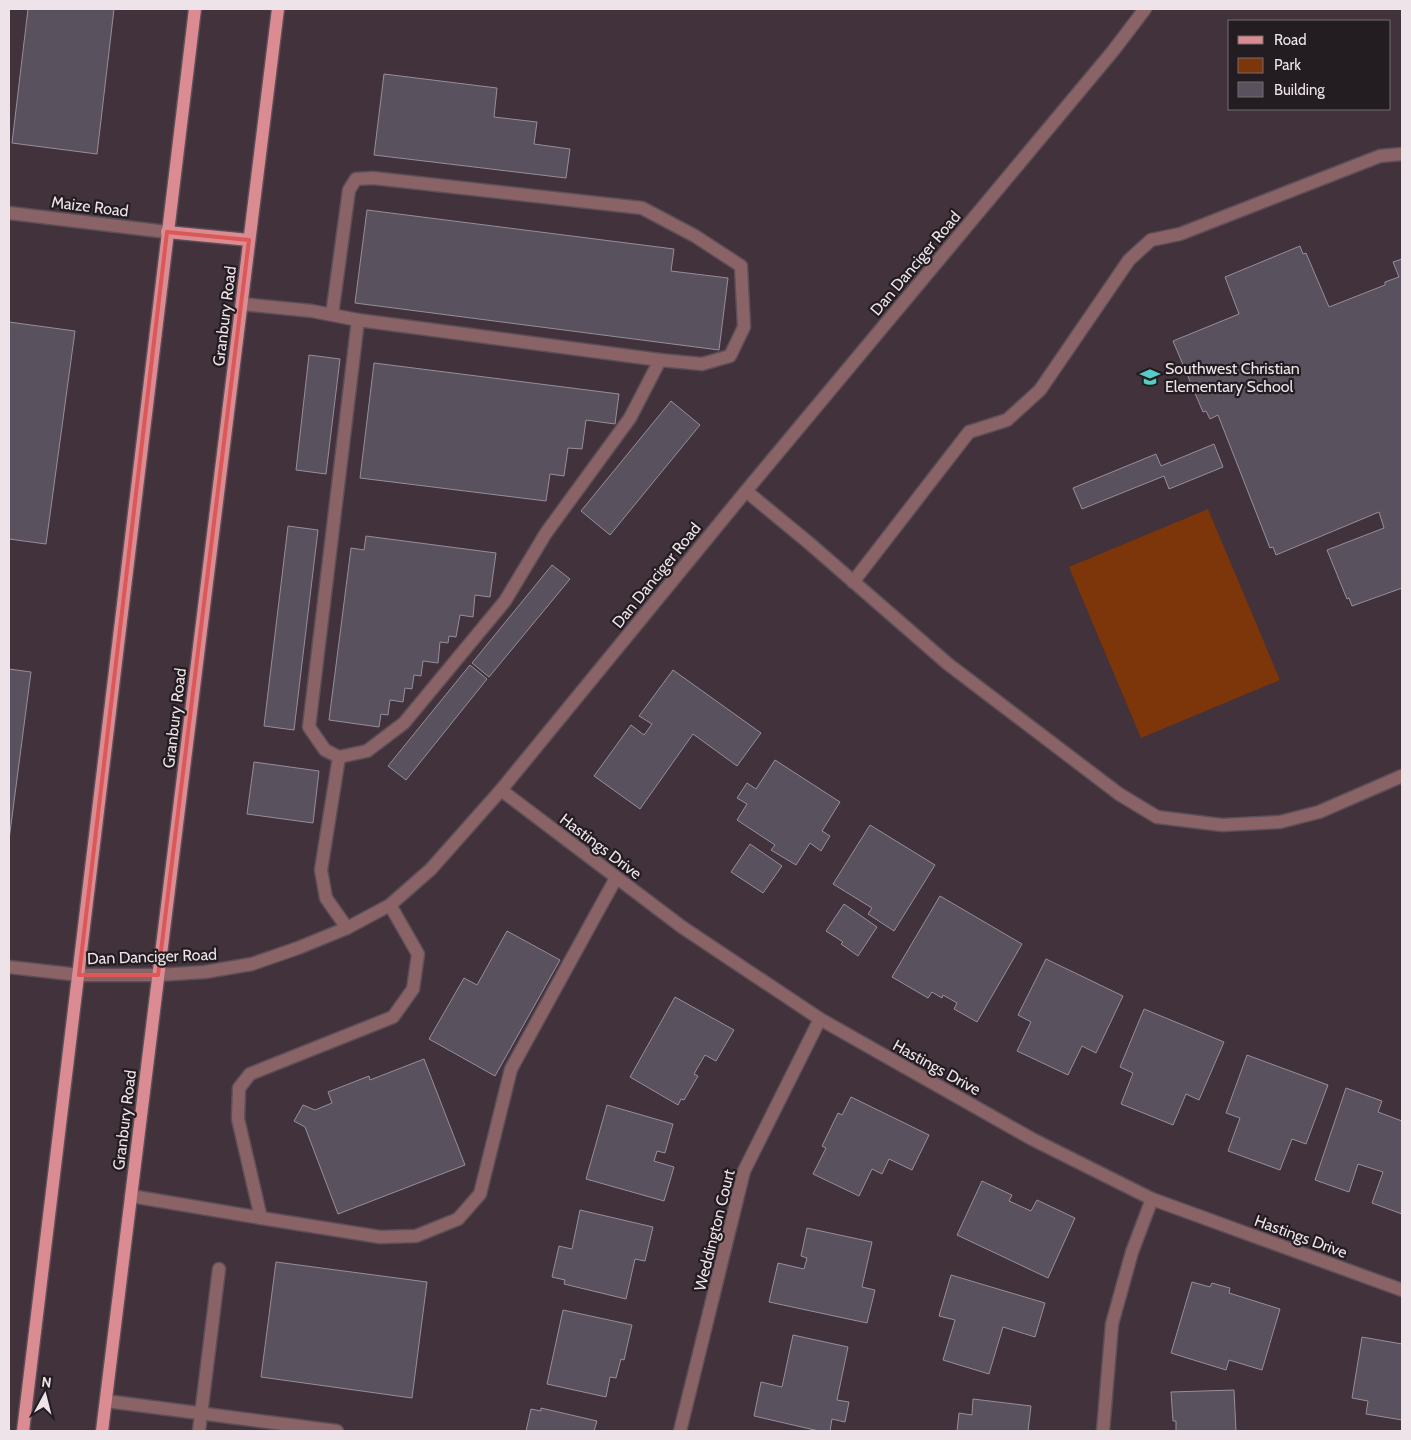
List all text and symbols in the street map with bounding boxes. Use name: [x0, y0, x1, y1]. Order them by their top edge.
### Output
legend: [1228, 20, 1391, 110]
text: Road: [1274, 31, 1307, 49]
text: Park: [1274, 56, 1301, 74]
text: Building: [1274, 81, 1325, 99]
street label: Maize Road: [50, 192, 130, 221]
street label: Dan Danciger Road: [866, 207, 964, 319]
street label: Granbury Road: [209, 265, 240, 367]
place label: Southwest Christian Elementary School: [1165, 359, 1300, 396]
school or university icon: Southwest Christian Elementary School: [1139, 366, 1161, 388]
street label: Dan Danciger Road: [608, 519, 705, 632]
street label: Granbury Road: [159, 667, 190, 769]
street label: Hastings Drive: [556, 810, 645, 883]
street label: Dan Danciger Road: [87, 945, 217, 968]
street label: Hastings Drive: [890, 1036, 984, 1099]
street label: Granbury Road: [109, 1069, 140, 1171]
street label: Weddington Court: [690, 1167, 739, 1293]
street label: Hastings Drive: [1252, 1211, 1350, 1262]
north arrow: [20, 1370, 70, 1420]
text: N: [41, 1373, 53, 1392]

